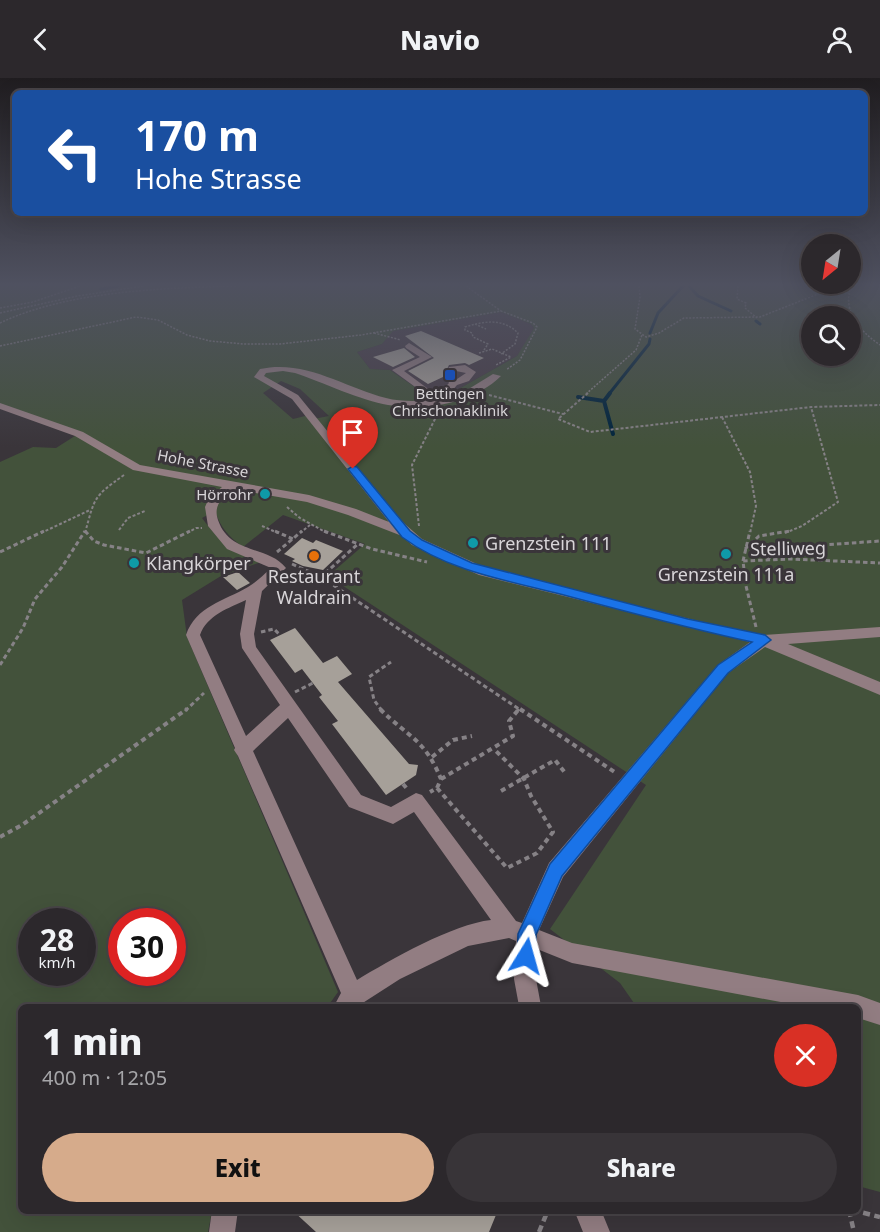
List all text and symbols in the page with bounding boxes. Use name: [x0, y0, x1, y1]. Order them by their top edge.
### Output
text: Navio: [400, 21, 480, 58]
icon: back: [24, 23, 57, 56]
icon: person: [823, 23, 856, 56]
text: 170 m: [135, 106, 259, 163]
icon: left: [36, 114, 114, 192]
text: Hohe Strasse: [135, 160, 302, 197]
north arrow: [801, 234, 861, 294]
map controls: [801, 234, 861, 366]
button: search: [801, 306, 861, 366]
marker: Bettingen Chrischonaklinik: [443, 368, 457, 382]
place label: Bettingen Chrischonaklinik: [392, 383, 508, 420]
pin: [327, 407, 378, 469]
icon: arrive: [336, 416, 369, 449]
street label: Hohe Strasse: [156, 444, 250, 482]
place label: Hörrohr: [196, 484, 253, 504]
marker: Hörrohr: [258, 487, 272, 501]
place label: Grenzstein 111: [485, 531, 612, 555]
street label: Stelliweg: [750, 535, 826, 561]
marker: Grenzstein 111: [466, 536, 480, 550]
marker: Grenzstein 111a: [719, 547, 733, 561]
marker: Restaurant Waldrain: [307, 549, 321, 563]
place label: Klangkörper: [146, 551, 251, 575]
marker: Klangkörper: [127, 556, 141, 570]
place label: Grenzstein 111a: [658, 562, 794, 586]
place label: Restaurant Waldrain: [268, 564, 361, 609]
speed limit sign: 30: [108, 908, 186, 986]
text: 28: [40, 919, 74, 960]
position arrow: [494, 924, 558, 988]
text: km/h: [39, 952, 75, 972]
text: 1 min: [42, 1017, 143, 1066]
button: close: [774, 1024, 837, 1087]
text: 400 m · 12:05: [42, 1064, 167, 1091]
button: Exit: [42, 1133, 434, 1202]
button: Share: [446, 1133, 837, 1202]

